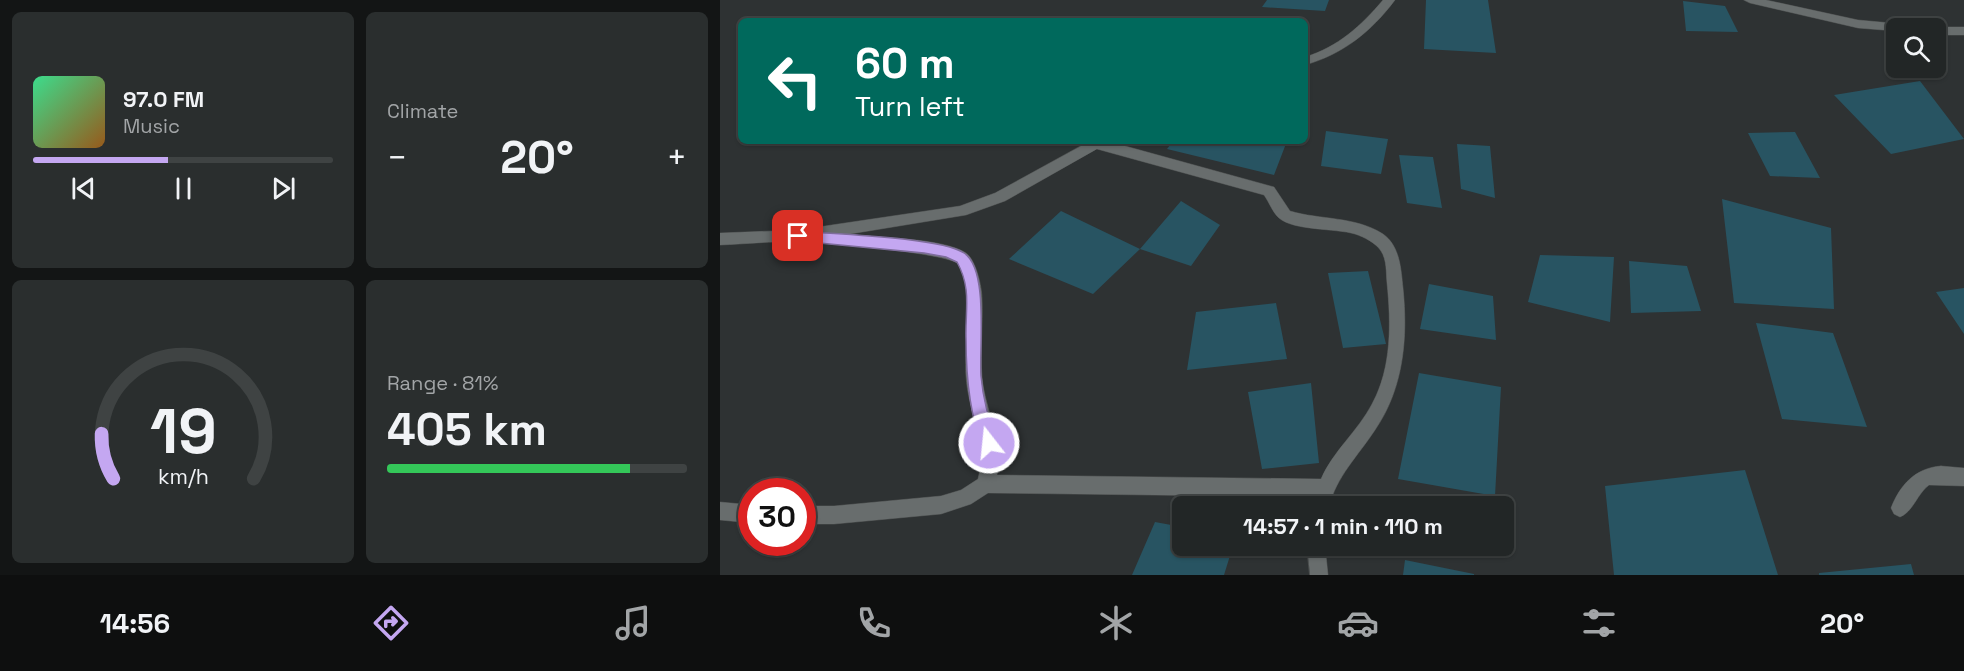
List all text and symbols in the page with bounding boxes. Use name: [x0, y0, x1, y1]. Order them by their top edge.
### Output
map controls: [1886, 18, 1946, 78]
button: search: [1886, 18, 1946, 78]
text: 60 m: [855, 37, 955, 90]
icon: left: [756, 42, 834, 120]
text: 97.0 FM: [123, 85, 204, 113]
text: Turn left: [855, 89, 965, 124]
text: Climate: [387, 98, 458, 124]
text: Music: [123, 113, 180, 139]
text: 20°: [500, 129, 574, 186]
text: −: [387, 137, 407, 179]
text: +: [667, 137, 687, 179]
icon: previous: [67, 172, 100, 205]
icon: pause: [167, 172, 200, 205]
icon: next: [267, 172, 300, 205]
pin: [772, 210, 823, 261]
icon: arrive: [781, 219, 814, 252]
text: Range · 81%: [387, 370, 498, 396]
text: 19: [150, 392, 216, 471]
text: 405 km: [387, 401, 547, 458]
position arrow: [957, 411, 1021, 475]
text: km/h: [157, 463, 209, 490]
speed limit sign: 30: [738, 478, 816, 556]
text: 14:57 · 1 min · 110 m: [1243, 512, 1443, 540]
icon: directions: [370, 602, 412, 644]
icon: music: [612, 602, 654, 644]
icon: phone: [853, 602, 895, 644]
icon: climate: [1095, 602, 1137, 644]
icon: car: [1337, 602, 1379, 644]
icon: filters: [1578, 602, 1620, 644]
text: 14:56: [100, 606, 170, 641]
text: 20°: [1820, 606, 1864, 641]

